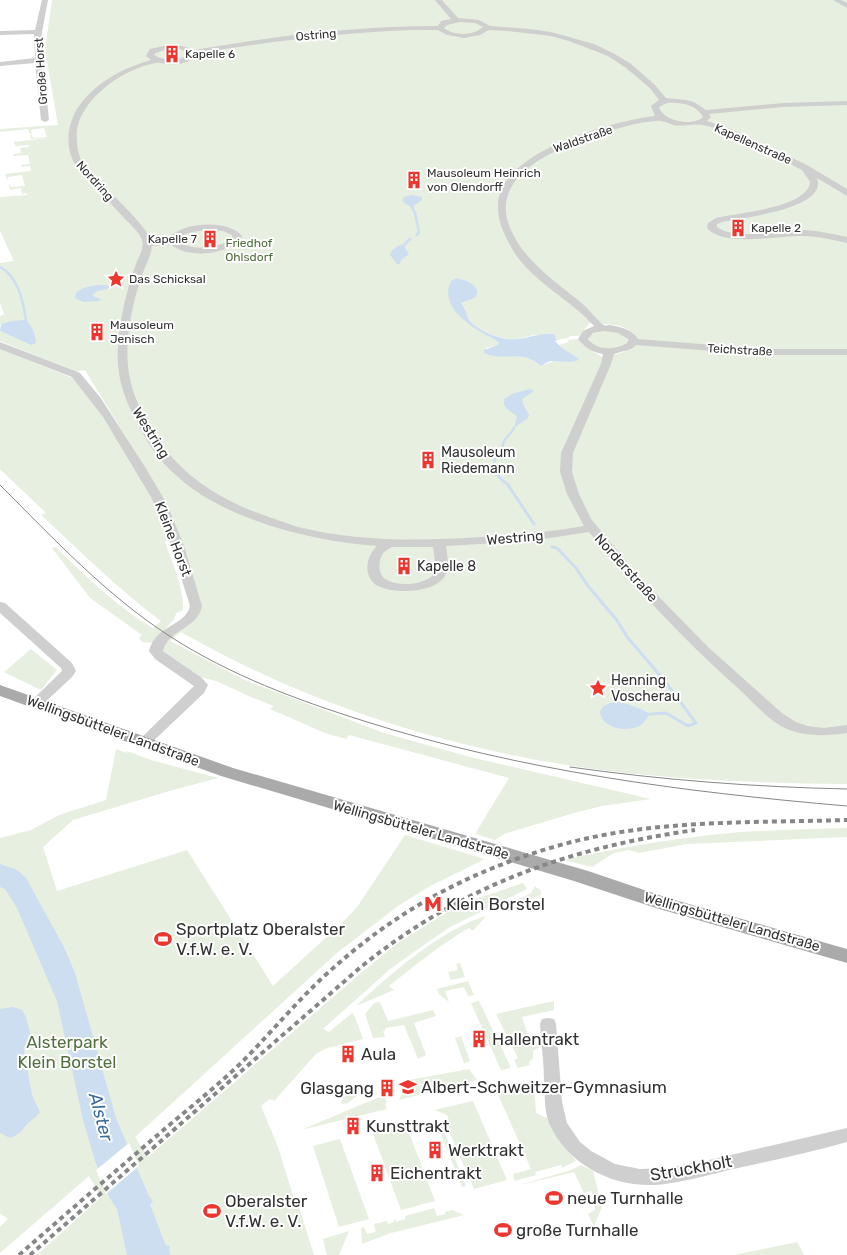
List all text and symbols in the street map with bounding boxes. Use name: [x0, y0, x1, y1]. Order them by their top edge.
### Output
street label: Ostring: [295, 26, 337, 44]
street label: Große Horst: [32, 37, 50, 105]
building icon: Kapelle 6: [162, 44, 182, 64]
place label: Kapelle 6: [185, 47, 235, 61]
street label: Kapellenstraße: [712, 121, 794, 167]
street label: Waldstraße: [552, 122, 615, 156]
street label: Nordring: [74, 158, 116, 204]
place label: Mausoleum Heinrich von Olendorff: [427, 166, 541, 194]
building icon: Mausoleum Heinrich von Olendorff: [404, 170, 424, 190]
building icon: Kapelle 2: [728, 218, 748, 238]
place label: Kapelle 2: [751, 221, 801, 235]
building icon: Kapelle 7: [200, 229, 220, 249]
place label: Kapelle 7: [148, 232, 197, 246]
park label: Friedhof Ohlsdorf: [225, 236, 273, 264]
place icon: Das Schicksal: [106, 269, 126, 289]
place label: Das Schicksal: [129, 272, 206, 286]
place label: Mausoleum Jenisch: [110, 318, 174, 346]
building icon: Mausoleum Jenisch: [87, 322, 107, 342]
street label: Teichstraße: [707, 341, 773, 359]
street label: Westring: [129, 404, 173, 462]
place label: Mausoleum Riedemann: [441, 444, 516, 477]
building icon: Mausoleum Riedemann: [418, 450, 438, 470]
street label: Kleine Horst: [151, 499, 195, 579]
street label: Westring: [486, 527, 544, 549]
street label: Norderstraße: [591, 530, 661, 606]
building icon: Kapelle 8: [394, 556, 414, 576]
place label: Kapelle 8: [417, 558, 476, 575]
place label: Henning Voscherau: [611, 672, 680, 705]
place icon: Henning Voscherau: [588, 678, 608, 698]
street label: Wellingsbütteler Landstraße: [24, 692, 202, 770]
street label: Wellingsbütteler Landstraße: [331, 797, 511, 863]
street label: Wellingsbütteler Landstraße: [642, 889, 822, 955]
metro station icon: Klein Borstel: [423, 894, 443, 914]
place label: Klein Borstel: [446, 894, 545, 914]
place label: Sportplatz Oberalster V.f.W. e. V.: [176, 919, 345, 959]
sports icon: Sportplatz Oberalster V.f.W. e. V.: [153, 929, 173, 949]
building icon: Hallentrakt: [469, 1029, 489, 1049]
place label: Hallentrakt: [492, 1029, 580, 1049]
park label: Alsterpark Klein Borstel: [18, 1032, 116, 1072]
building icon: Aula: [338, 1044, 358, 1064]
place label: Aula: [361, 1044, 396, 1064]
school or university icon: Albert-Schweitzer-Gymnasium: [398, 1077, 418, 1097]
place label: Albert-Schweitzer-Gymnasium: [421, 1077, 667, 1097]
place label: Glasgang: [300, 1078, 374, 1098]
building icon: Glasgang: [377, 1078, 397, 1098]
water label: Alster: [84, 1089, 118, 1145]
building icon: Kunsttrakt: [343, 1116, 363, 1136]
place label: Kunsttrakt: [366, 1116, 450, 1136]
building icon: Werktrakt: [425, 1140, 445, 1160]
place label: Werktrakt: [448, 1140, 524, 1160]
street label: Struckholt: [648, 1151, 734, 1185]
building icon: Eichentrakt: [367, 1163, 387, 1183]
place label: Eichentrakt: [390, 1163, 482, 1183]
sports icon: neue Turnhalle: [544, 1188, 564, 1208]
place label: neue Turnhalle: [567, 1188, 683, 1208]
place label: Oberalster V.f.W. e. V.: [225, 1191, 308, 1231]
sports icon: Oberalster V.f.W. e. V.: [202, 1201, 222, 1221]
sports icon: große Turnhalle: [493, 1220, 513, 1240]
place label: große Turnhalle: [516, 1220, 638, 1240]

